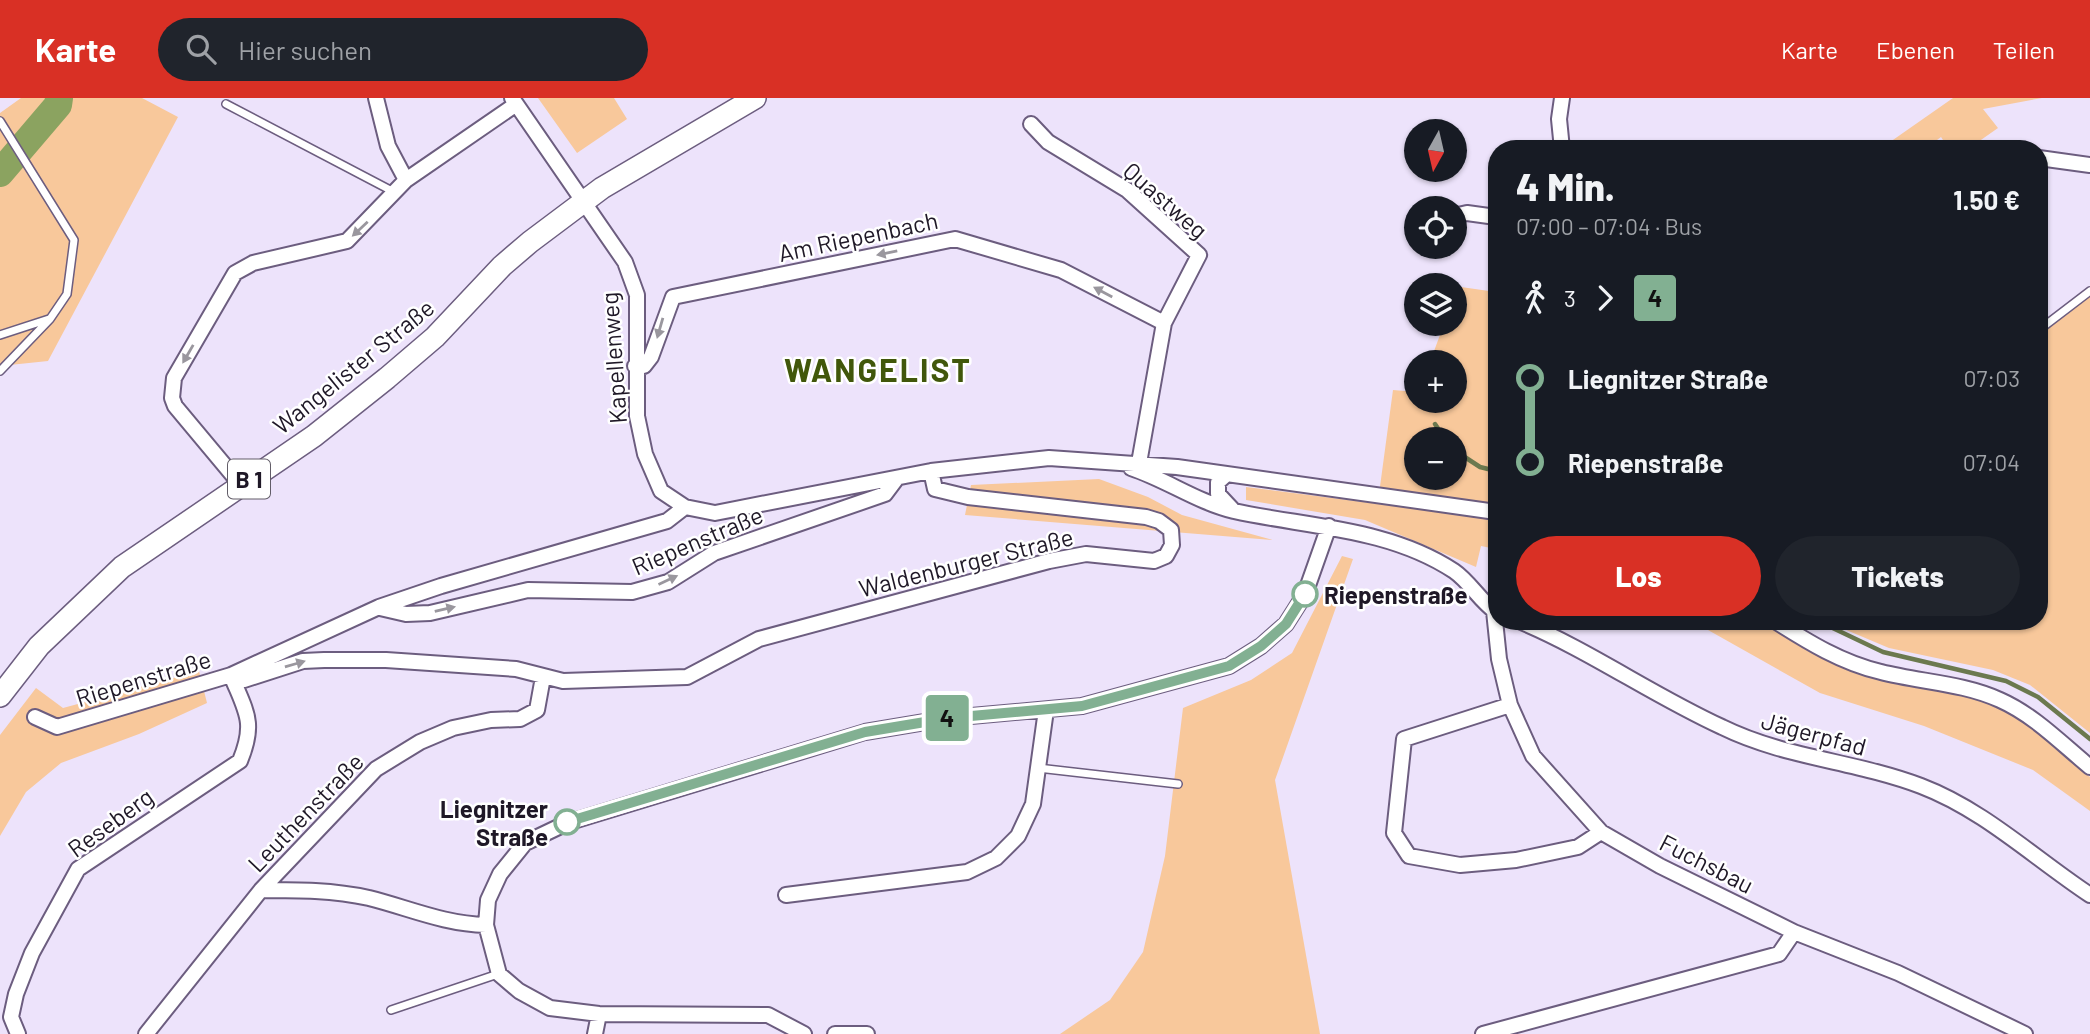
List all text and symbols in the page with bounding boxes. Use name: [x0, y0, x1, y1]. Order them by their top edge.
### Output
search box: [158, 18, 648, 81]
text: Karte: [35, 29, 116, 69]
icon: search: [182, 30, 220, 68]
text: Hier suchen: [238, 34, 372, 65]
text: Karte: [1781, 35, 1838, 64]
text: Ebenen: [1876, 35, 1955, 64]
text: Teilen: [1993, 35, 2055, 64]
north arrow: [1404, 119, 1466, 182]
map controls: [1404, 119, 1467, 490]
street label: Quastweg: [1118, 156, 1214, 244]
text: 4 Min.: [1516, 163, 1615, 209]
text: 1.50 €: [1953, 184, 2020, 215]
button: locate: [1404, 196, 1467, 259]
street label: Am Riepenbach: [776, 205, 940, 267]
text: 07:00 – 07:04 · Bus: [1516, 212, 1702, 240]
one-way arrow: [352, 221, 369, 237]
one-way arrow: [876, 247, 898, 258]
button: layers: [1404, 273, 1467, 336]
icon: walk: [1516, 279, 1554, 317]
icon: forward: [1586, 279, 1624, 317]
text: 4: [1648, 283, 1662, 312]
text: 3: [1564, 284, 1576, 312]
one-way arrow: [1093, 286, 1113, 297]
street label: Kapellenweg: [594, 291, 632, 425]
street label: Wangelister Straße: [267, 292, 439, 440]
one-way arrow: [655, 317, 665, 338]
one-way arrow: [182, 344, 194, 364]
district label: WANGELIST: [784, 350, 972, 388]
button: +: [1404, 350, 1467, 413]
text: Liegnitzer Straße: [1568, 363, 1768, 394]
text: 07:03: [1963, 364, 2020, 392]
button: −: [1404, 427, 1467, 490]
text: Riepenstraße: [1568, 447, 1723, 478]
text: 07:04: [1963, 448, 2020, 476]
road number: B 1: [228, 460, 270, 498]
street label: Riepenstraße: [627, 499, 767, 581]
street label: Waldenburger Straße: [856, 521, 1076, 603]
button: Los: [1516, 536, 1761, 616]
button: Tickets: [1775, 536, 2020, 616]
one-way arrow: [658, 574, 678, 586]
place label: Riepenstraße: [1324, 580, 1468, 609]
marker: Riepenstraße: [1292, 581, 1318, 607]
one-way arrow: [435, 604, 457, 615]
street label: Riepenstraße: [72, 644, 214, 712]
one-way arrow: [285, 658, 306, 668]
line badge: 4: [924, 695, 970, 741]
text: 4: [940, 703, 954, 732]
street label: Jägerpfad: [1758, 705, 1870, 761]
street label: Leuthenstraße: [241, 747, 369, 877]
street label: Reseberg: [62, 781, 158, 863]
place label: Liegnitzer Straße: [440, 794, 548, 851]
marker: Liegnitzer Straße: [554, 809, 580, 835]
street label: Fuchsbau: [1655, 827, 1759, 899]

